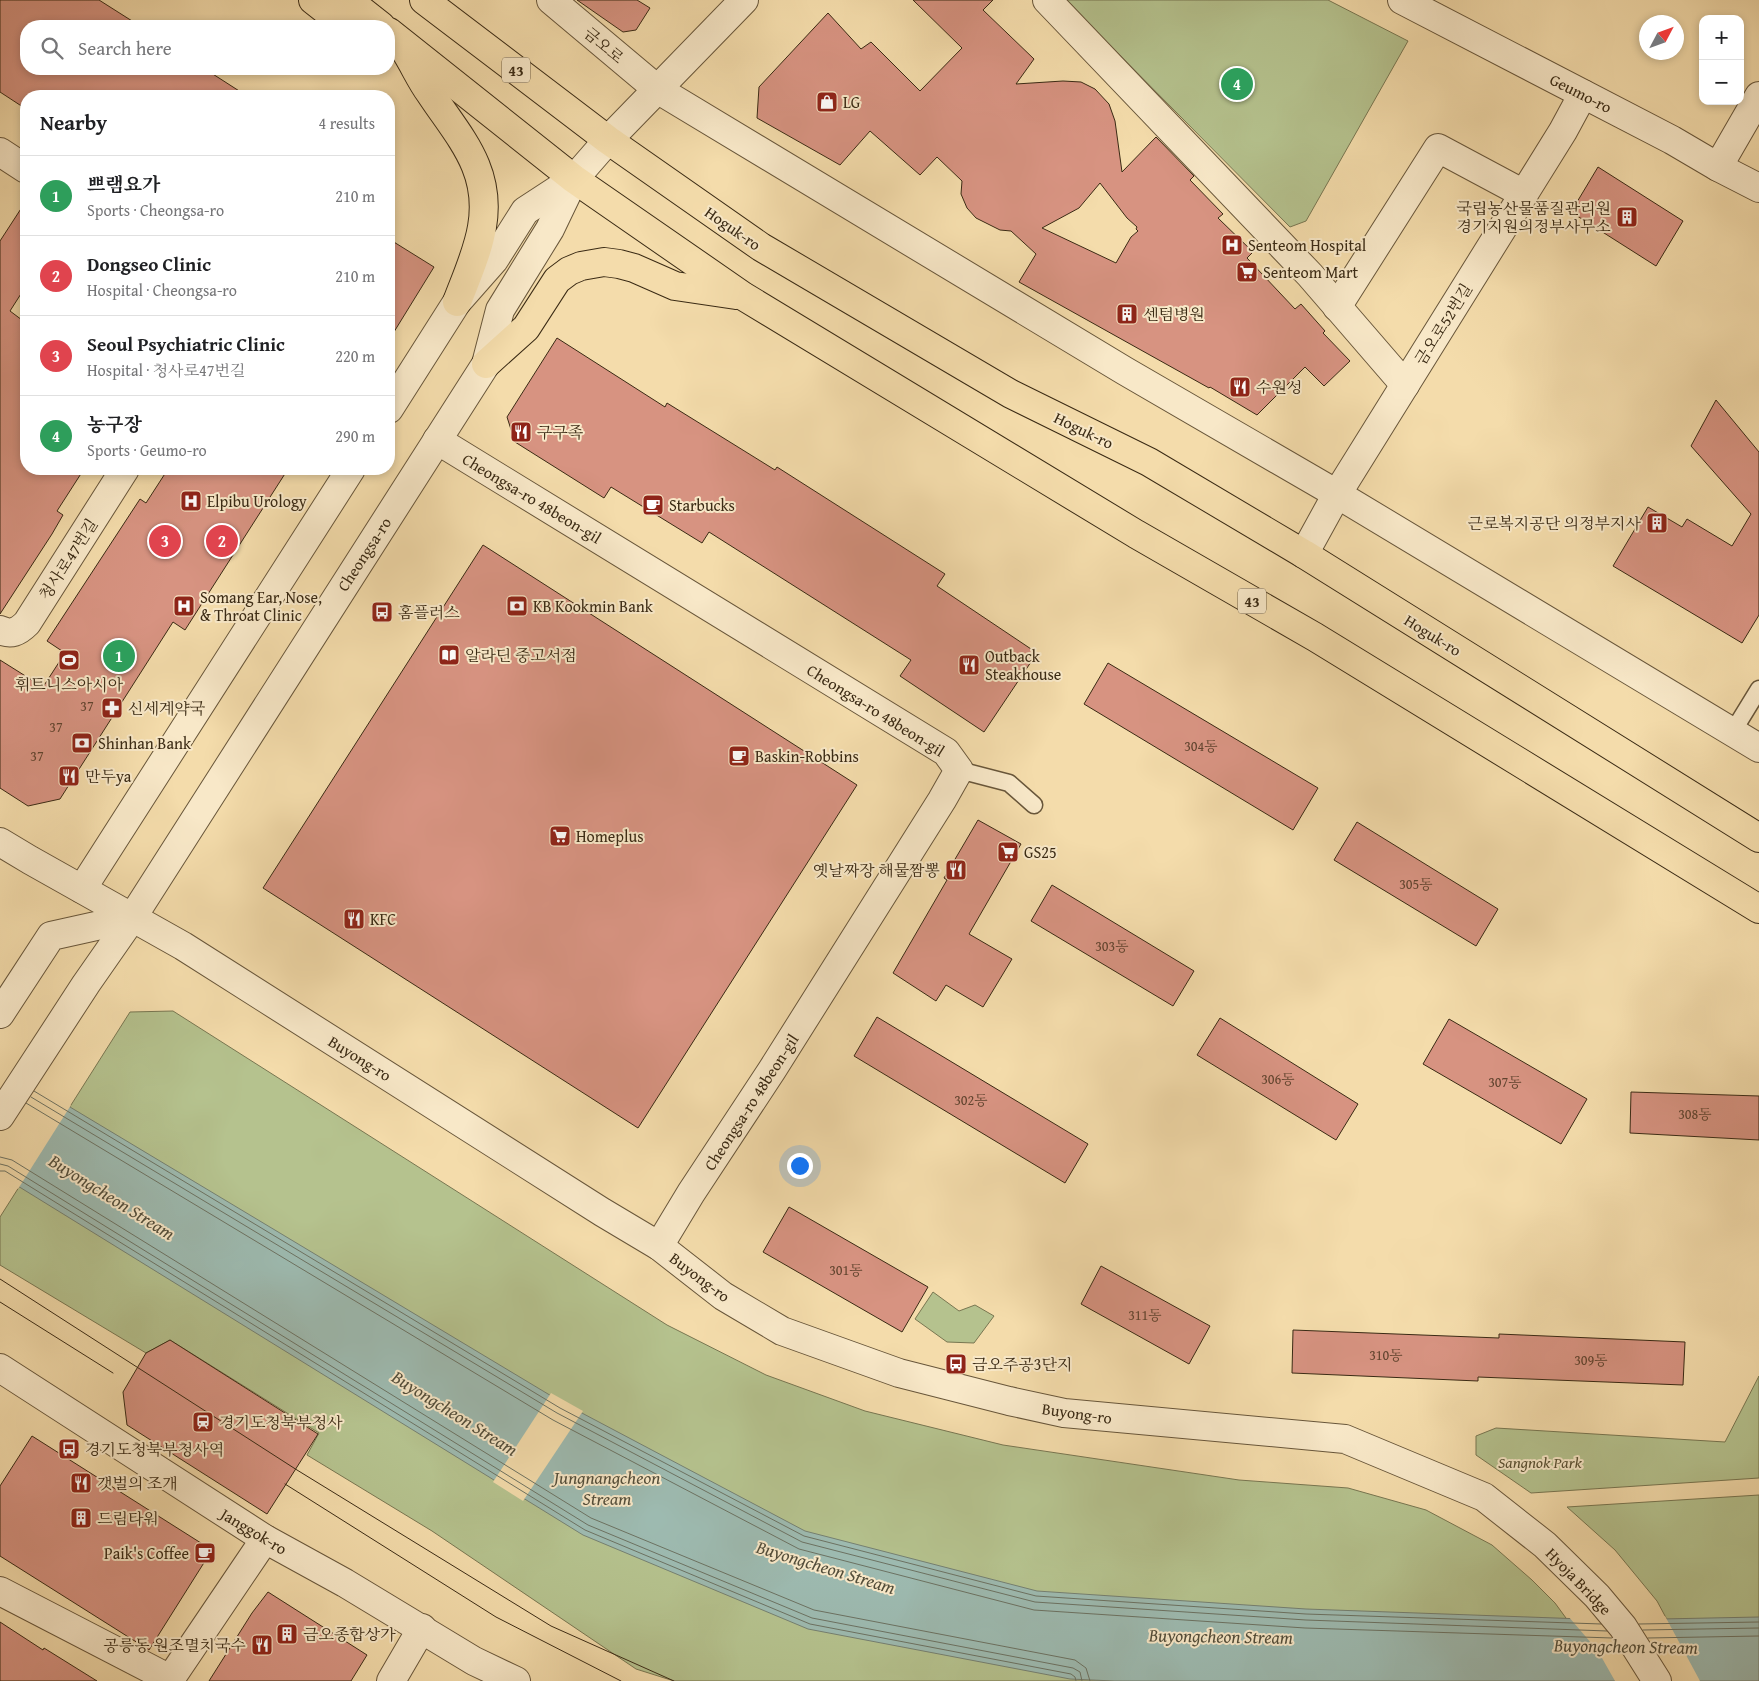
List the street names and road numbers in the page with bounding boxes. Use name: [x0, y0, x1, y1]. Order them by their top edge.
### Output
street label: 금오로: [579, 21, 630, 69]
road number: 43: [502, 58, 530, 82]
street label: Geumo-ro: [1546, 67, 1616, 119]
street label: Hoguk-ro: [700, 200, 766, 256]
street label: 금오로52번길: [1408, 278, 1478, 370]
street label: Hoguk-ro: [1050, 405, 1118, 455]
street label: Cheongsa-ro 48beon-gil: [458, 447, 607, 549]
street label: Cheongsa-ro: [331, 512, 397, 596]
street label: 청사로47번길: [33, 514, 103, 604]
road number: 43: [1238, 588, 1266, 614]
street label: Hoguk-ro: [1400, 608, 1466, 662]
street label: Cheongsa-ro 48beon-gil: [802, 658, 950, 762]
street label: Buyong-ro: [324, 1029, 396, 1087]
street label: Cheongsa-ro 48beon-gil: [698, 1029, 805, 1175]
street label: Buyong-ro: [665, 1246, 735, 1308]
street label: Buyong-ro: [1040, 1396, 1114, 1430]
street label: Janggok-ro: [214, 1501, 292, 1560]
street label: Hyoja Bridge: [1541, 1542, 1617, 1620]

